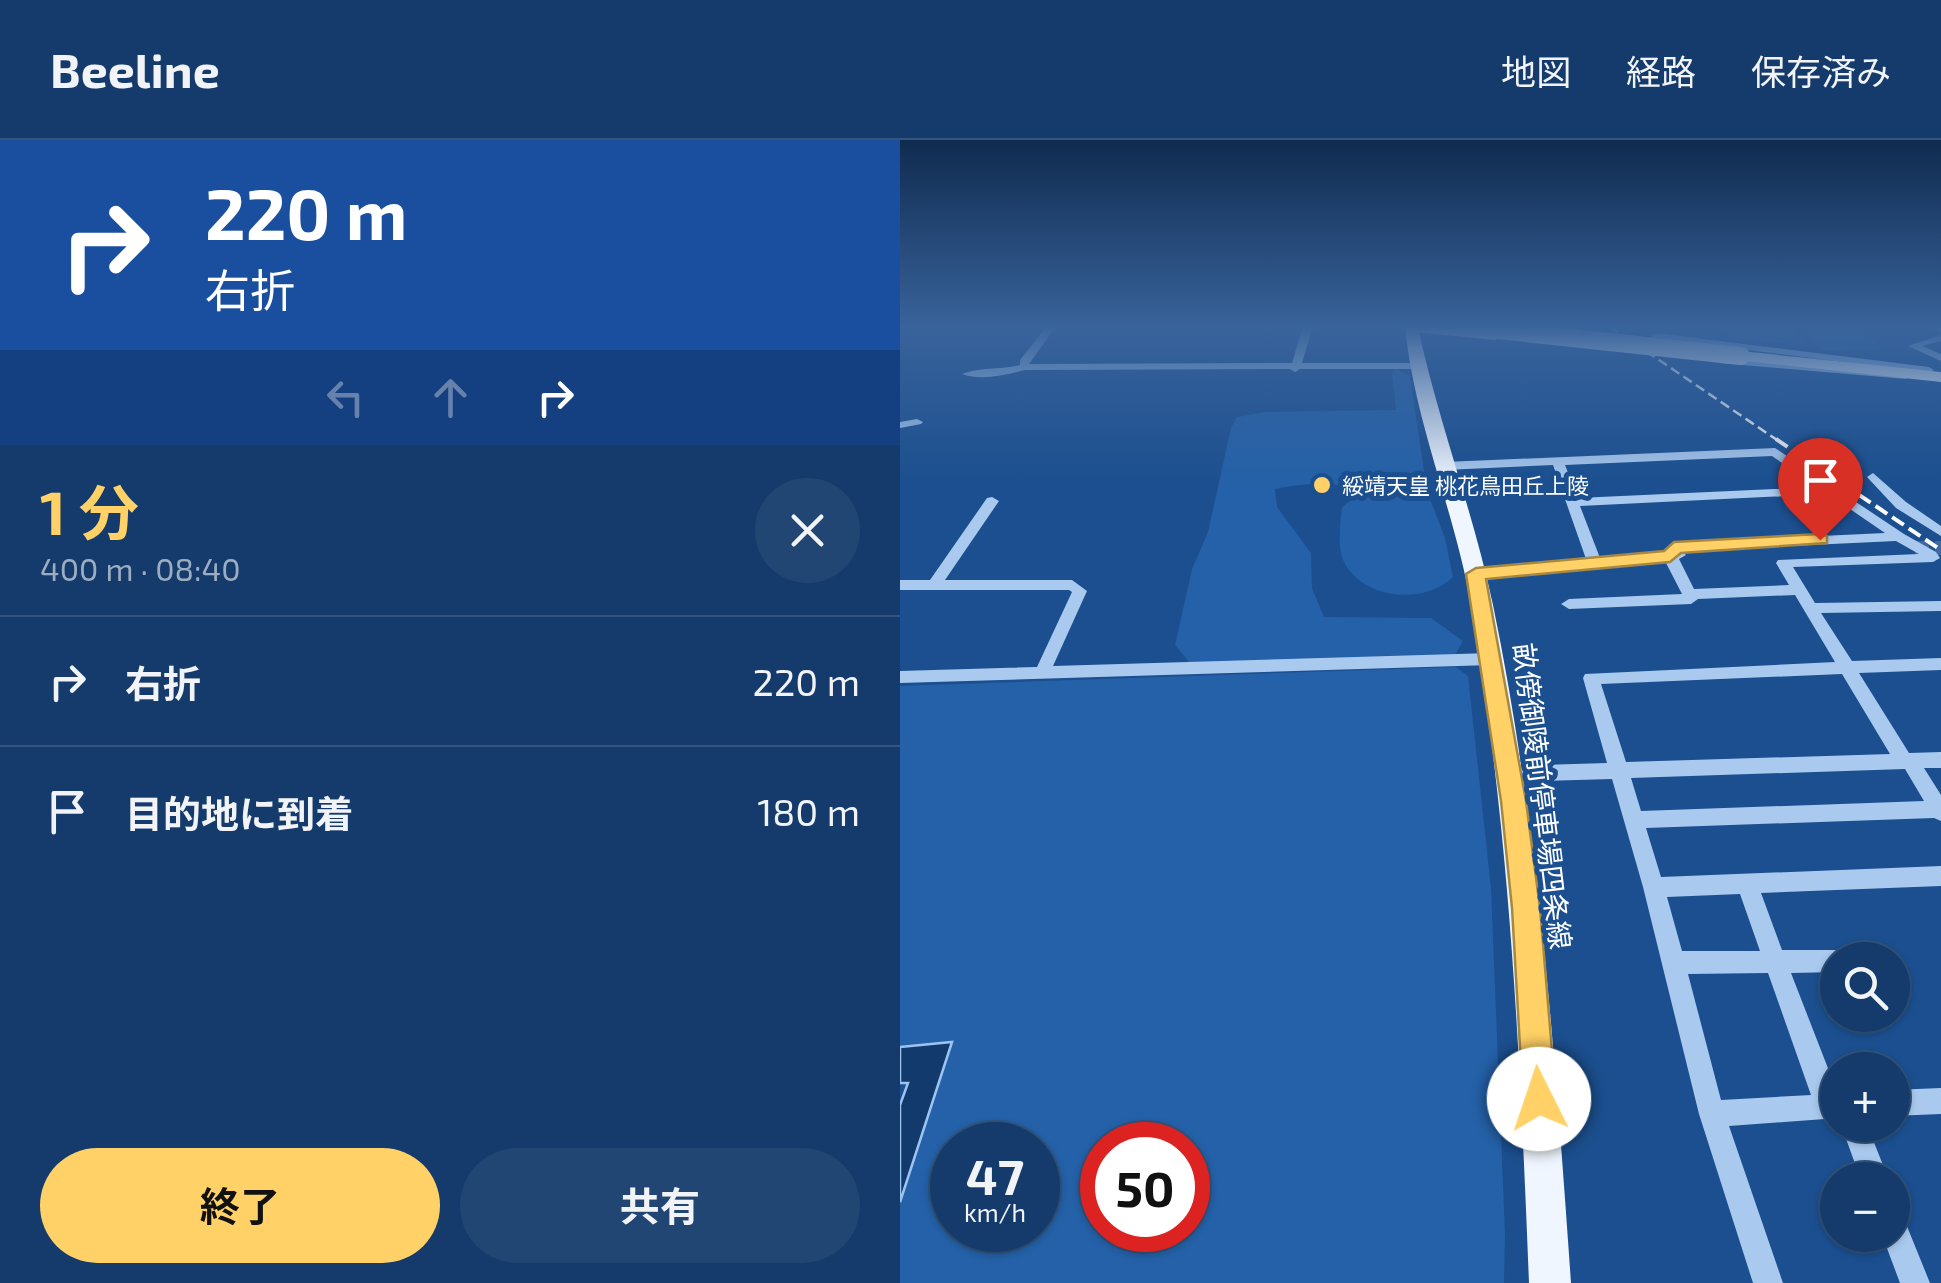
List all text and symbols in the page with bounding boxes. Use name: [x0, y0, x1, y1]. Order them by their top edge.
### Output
text: Beeline: [50, 40, 220, 98]
text: 地図: [1501, 50, 1571, 92]
text: 経路: [1626, 50, 1696, 92]
text: 保存済み: [1751, 50, 1891, 92]
text: 220 m: [205, 170, 407, 254]
icon: right: [40, 180, 170, 310]
text: 右折: [205, 262, 295, 316]
icon: left: [318, 370, 373, 425]
icon: ahead: [423, 370, 478, 425]
icon: right: [528, 370, 583, 425]
pin: [1778, 438, 1863, 541]
icon: arrive: [1793, 453, 1848, 508]
place label: 綏靖天皇 桃花鳥田丘上陵: [1342, 472, 1589, 498]
marker: 綏靖天皇 桃花鳥田丘上陵: [1311, 474, 1333, 496]
text: 1 分: [40, 475, 139, 547]
button: close: [755, 478, 860, 583]
text: 400 m · 08:40: [40, 549, 241, 587]
street label: 畝傍御陵前停車場四条線: [1507, 641, 1579, 951]
icon: right: [40, 654, 95, 709]
text: 220 m: [753, 658, 860, 704]
text: 右折: [125, 660, 201, 706]
icon: arrive: [40, 784, 95, 839]
text: 180 m: [757, 788, 860, 834]
text: 目的地に到着: [125, 790, 353, 836]
map controls: [1820, 942, 1910, 1252]
button: search: [1820, 942, 1910, 1032]
position arrow: [1487, 1047, 1591, 1151]
button: +: [1820, 1052, 1910, 1142]
speed limit sign: 50: [1080, 1122, 1210, 1252]
text: 47: [966, 1145, 1024, 1205]
button: 終了: [40, 1148, 440, 1263]
button: 共有: [460, 1148, 860, 1263]
button: −: [1820, 1162, 1910, 1252]
text: km/h: [964, 1197, 1026, 1227]

